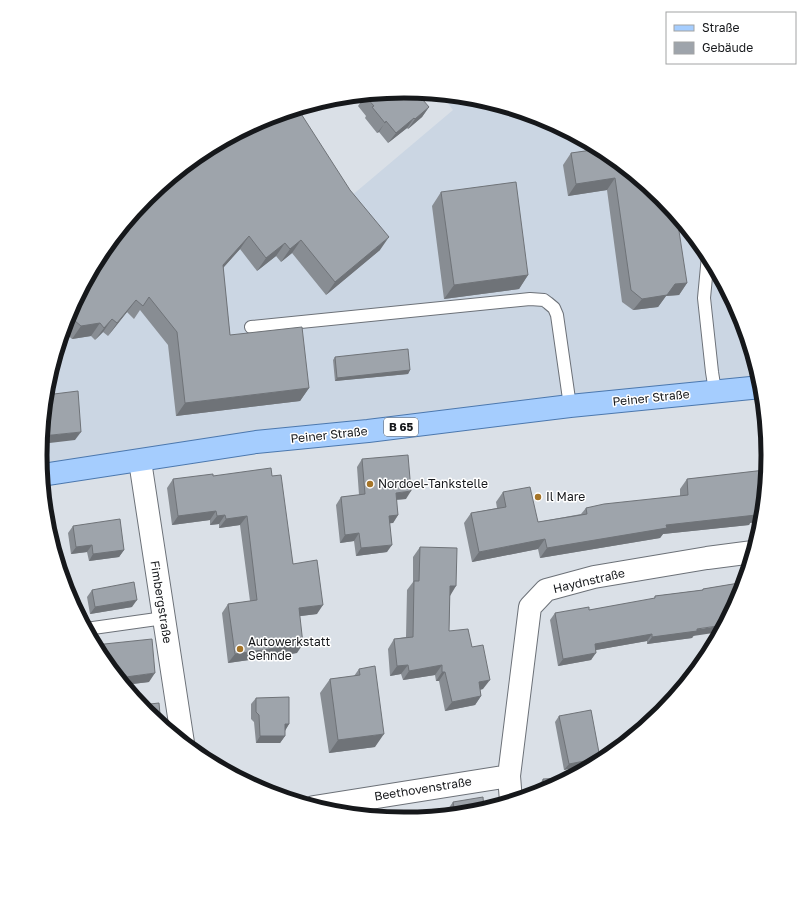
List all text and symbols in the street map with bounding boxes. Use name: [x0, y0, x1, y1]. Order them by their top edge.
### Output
legend: [666, 12, 796, 64]
text: Straße: [702, 20, 740, 35]
text: Gebäude: [702, 40, 753, 55]
street label: Peiner Straße: [612, 386, 690, 409]
road number: B 65: [384, 418, 418, 436]
street label: Peiner Straße: [290, 423, 368, 446]
place label: Nordoel-Tankstelle: [378, 476, 488, 491]
marker: Nordoel-Tankstelle: [365, 479, 375, 489]
place label: Il Mare: [546, 489, 585, 504]
marker: Il Mare: [533, 492, 543, 502]
street label: Fimbergstraße: [148, 559, 175, 644]
street label: Haydnstraße: [551, 565, 626, 596]
place label: Autowerkstatt Sehnde: [248, 634, 330, 663]
marker: Autowerkstatt Sehnde: [235, 644, 245, 654]
street label: Beethovenstraße: [373, 773, 473, 804]

